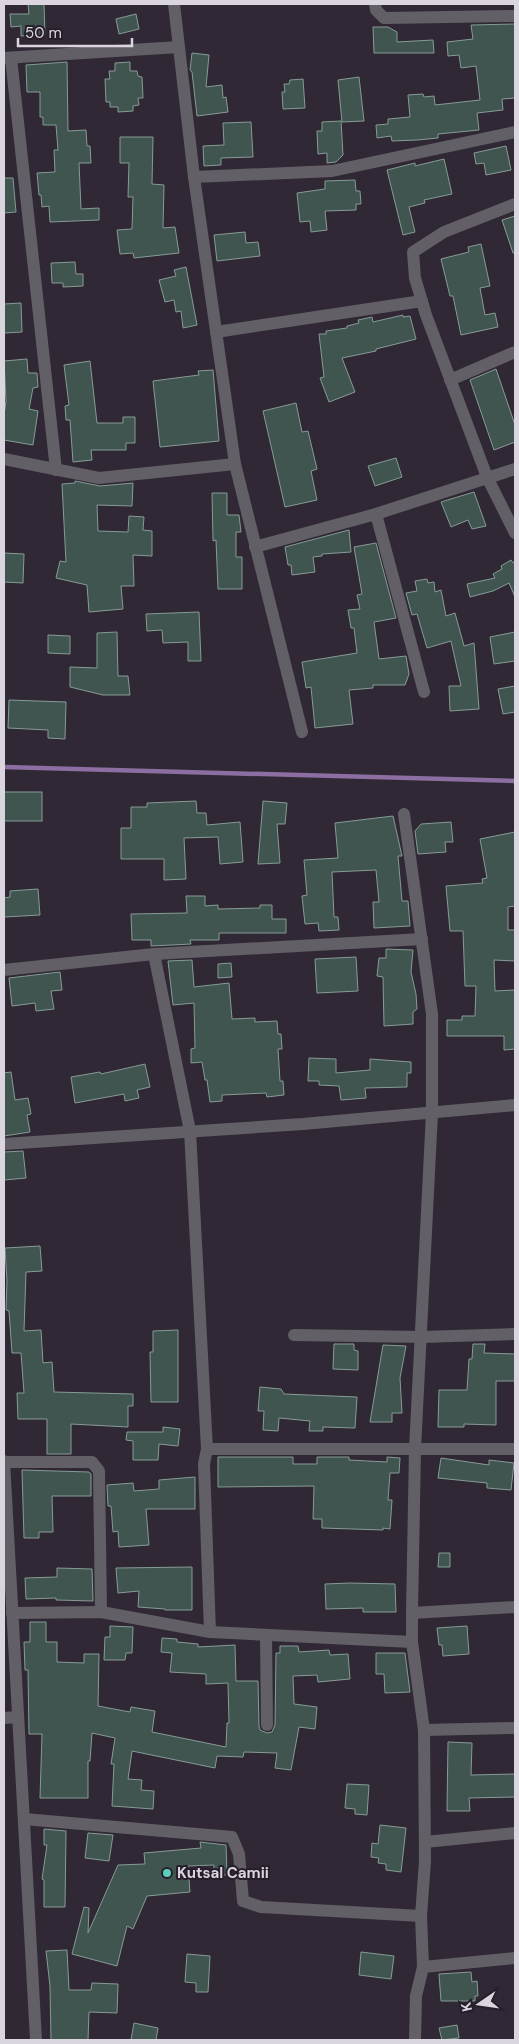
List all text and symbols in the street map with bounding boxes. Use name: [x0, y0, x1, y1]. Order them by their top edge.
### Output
scale bar: [18, 15, 131, 47]
text: 50 m: [25, 23, 62, 43]
place label: Kutsal Camii: [177, 1863, 269, 1883]
marker: Kutsal Camii: [161, 1867, 173, 1879]
north arrow: [454, 1979, 504, 2029]
text: K: [457, 2000, 476, 2013]

